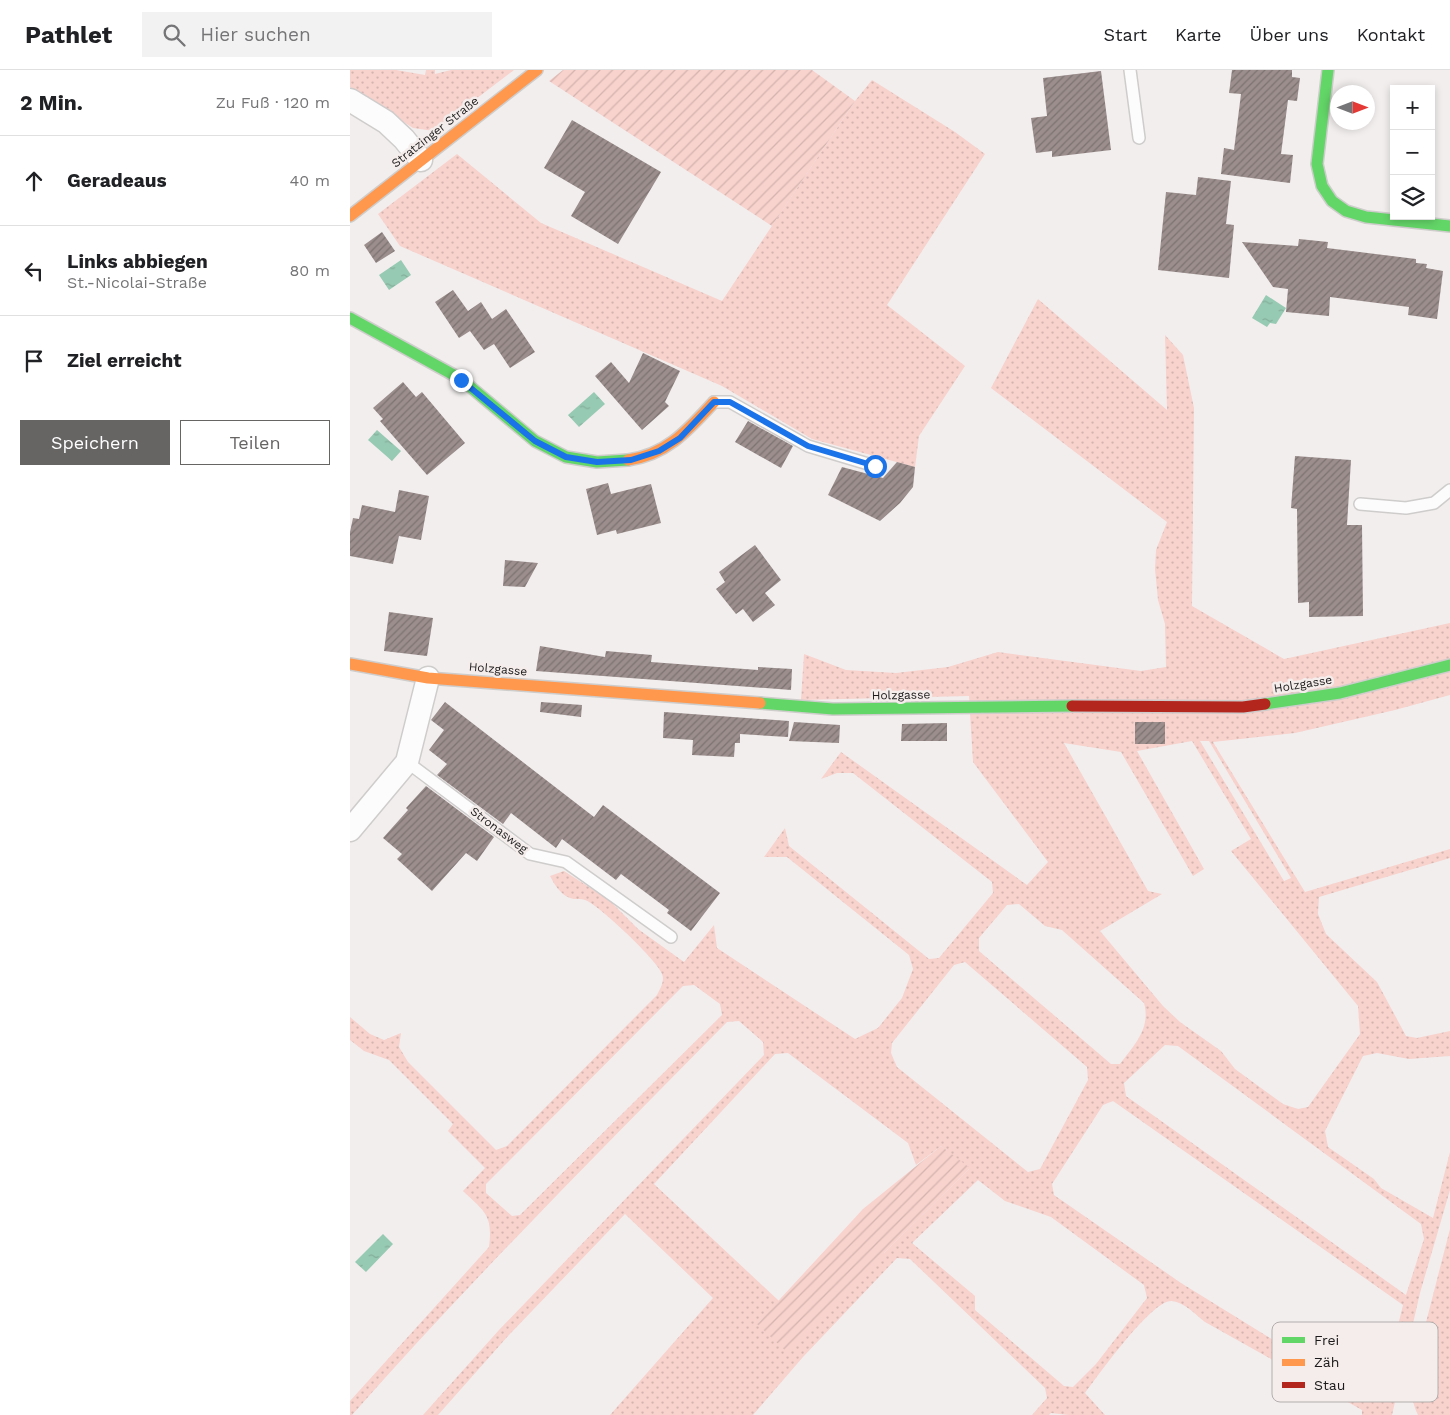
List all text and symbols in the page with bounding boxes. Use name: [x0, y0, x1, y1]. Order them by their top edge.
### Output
search box: [142, 12, 492, 57]
text: Pathlet: [25, 21, 112, 49]
icon: search: [160, 21, 188, 49]
text: Hier suchen: [200, 23, 311, 46]
text: Start: [1103, 24, 1147, 45]
text: Karte: [1175, 24, 1222, 45]
text: Über uns: [1250, 24, 1329, 45]
text: Kontakt: [1357, 24, 1425, 45]
north arrow: [1330, 85, 1375, 130]
map controls: [1390, 85, 1435, 220]
button: +: [1390, 85, 1435, 130]
text: 2 Min.: [20, 90, 83, 115]
text: Zu Fuß · 120 m: [216, 93, 330, 112]
street label: Stratzinger Straße: [389, 94, 481, 170]
button: −: [1390, 130, 1435, 175]
icon: ahead: [20, 167, 48, 195]
text: Geradeaus: [67, 169, 167, 192]
text: 40 m: [290, 171, 330, 190]
button: layers: [1390, 175, 1435, 220]
text: Links abbiegen: [67, 250, 208, 273]
icon: left: [20, 257, 48, 285]
text: 80 m: [289, 261, 330, 280]
text: St.-Nicolai-Straße: [67, 273, 207, 292]
icon: arrive: [20, 347, 48, 375]
text: Ziel erreicht: [67, 349, 182, 372]
route end: [450, 369, 473, 392]
button: Speichern: [20, 420, 170, 465]
button: Teilen: [180, 420, 330, 465]
route start: [864, 455, 887, 478]
street label: Holzgasse: [468, 659, 528, 679]
street label: Holzgasse: [1273, 672, 1333, 696]
street label: Holzgasse: [872, 687, 931, 703]
street label: Stronasweg: [468, 804, 531, 856]
legend: [1272, 1322, 1438, 1402]
text: Frei: [1314, 1332, 1339, 1348]
text: Zäh: [1314, 1354, 1339, 1370]
text: Stau: [1314, 1377, 1345, 1393]

